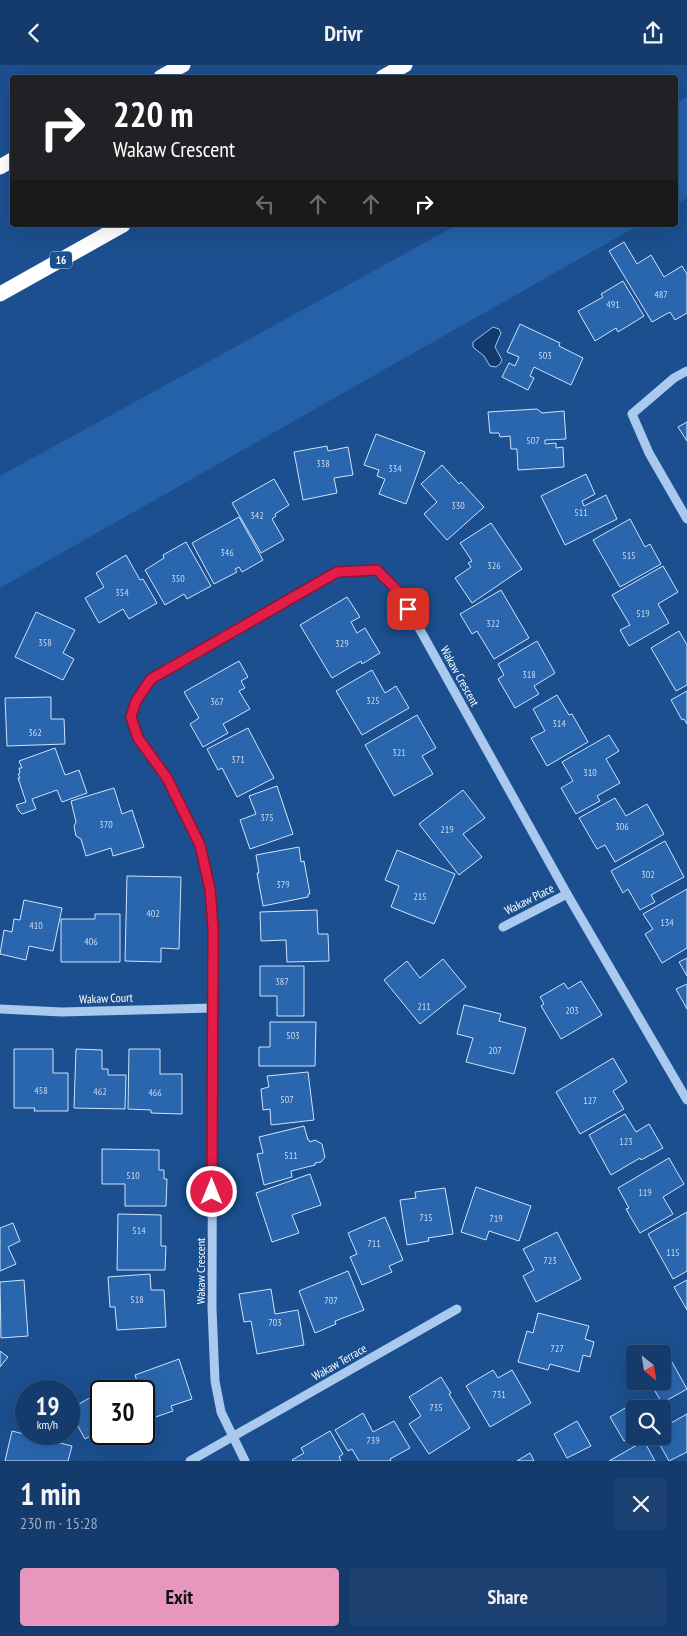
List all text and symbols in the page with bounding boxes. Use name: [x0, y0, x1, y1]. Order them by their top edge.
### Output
icon: back: [20, 19, 48, 47]
text: Drivr: [324, 19, 363, 47]
icon: share: [639, 19, 667, 47]
text: 220 m: [113, 91, 194, 137]
icon: right: [30, 95, 95, 160]
text: Wakaw Crescent: [113, 135, 235, 163]
icon: left: [251, 190, 279, 218]
icon: ahead: [304, 190, 332, 218]
icon: ahead: [357, 190, 385, 218]
icon: right: [410, 190, 438, 218]
road number: 16: [50, 251, 72, 269]
house number: 487: [654, 288, 668, 301]
house number: 491: [606, 298, 620, 311]
house number: 503: [538, 349, 552, 362]
house number: 507: [526, 434, 540, 447]
house number: 338: [316, 457, 330, 470]
house number: 334: [388, 462, 402, 475]
house number: 330: [451, 499, 465, 512]
house number: 511: [574, 506, 588, 519]
house number: 342: [250, 509, 264, 522]
house number: 346: [220, 546, 234, 559]
house number: 515: [622, 549, 636, 562]
house number: 326: [487, 559, 501, 572]
house number: 350: [171, 572, 185, 585]
house number: 354: [115, 586, 129, 599]
pin: [387, 588, 429, 630]
icon: arrive: [394, 595, 422, 623]
house number: 519: [636, 607, 650, 620]
house number: 322: [486, 617, 500, 630]
house number: 358: [38, 636, 52, 649]
house number: 329: [335, 637, 349, 650]
street label: Wakaw Crescent: [437, 643, 483, 709]
house number: 318: [522, 668, 536, 681]
house number: 325: [366, 694, 380, 707]
house number: 367: [210, 695, 224, 708]
house number: 314: [552, 717, 566, 730]
house number: 362: [28, 726, 42, 739]
house number: 321: [392, 746, 406, 759]
house number: 371: [231, 753, 245, 766]
house number: 310: [583, 766, 597, 779]
house number: 375: [260, 811, 274, 824]
house number: 370: [99, 818, 113, 831]
house number: 306: [615, 820, 629, 833]
house number: 219: [440, 823, 454, 836]
house number: 302: [641, 868, 655, 881]
house number: 379: [276, 878, 290, 891]
street label: Wakaw Place: [502, 880, 556, 918]
house number: 215: [413, 890, 427, 903]
house number: 402: [146, 907, 160, 920]
house number: 134: [660, 916, 674, 929]
house number: 410: [29, 919, 43, 932]
house number: 406: [84, 935, 98, 948]
house number: 387: [275, 975, 289, 988]
street label: Wakaw Court: [79, 990, 134, 1006]
house number: 211: [417, 1000, 431, 1013]
house number: 203: [565, 1004, 579, 1017]
house number: 503: [286, 1029, 300, 1042]
house number: 207: [488, 1044, 502, 1057]
house number: 458: [34, 1084, 48, 1097]
house number: 462: [93, 1085, 107, 1098]
house number: 466: [148, 1086, 162, 1099]
house number: 507: [280, 1093, 294, 1106]
house number: 127: [583, 1094, 597, 1107]
house number: 123: [619, 1135, 633, 1148]
house number: 511: [284, 1149, 298, 1162]
position arrow: [185, 1165, 237, 1217]
house number: 510: [126, 1169, 140, 1182]
house number: 119: [638, 1186, 652, 1199]
house number: 715: [419, 1211, 433, 1224]
house number: 719: [489, 1212, 503, 1225]
house number: 514: [132, 1224, 146, 1237]
street label: Wakaw Crescent: [193, 1237, 208, 1304]
house number: 711: [367, 1237, 381, 1250]
house number: 115: [666, 1246, 680, 1259]
house number: 723: [543, 1254, 557, 1267]
house number: 518: [130, 1293, 144, 1306]
house number: 707: [324, 1294, 338, 1307]
house number: 703: [268, 1316, 282, 1329]
street label: Wakaw Terrace: [309, 1340, 369, 1384]
house number: 727: [550, 1342, 564, 1355]
north arrow: [626, 1345, 671, 1390]
map controls: [626, 1345, 671, 1445]
speed limit sign: 30: [90, 1380, 155, 1445]
house number: 731: [492, 1388, 506, 1401]
text: 19: [36, 1390, 59, 1422]
button: search: [626, 1400, 671, 1445]
house number: 735: [429, 1401, 443, 1414]
text: km/h: [37, 1417, 58, 1432]
house number: 739: [366, 1434, 380, 1447]
text: 1 min: [20, 1474, 81, 1513]
button: close: [615, 1478, 667, 1530]
text: 230 m · 15:28: [20, 1513, 98, 1533]
button: Exit: [20, 1568, 339, 1626]
button: Share: [349, 1568, 667, 1626]

